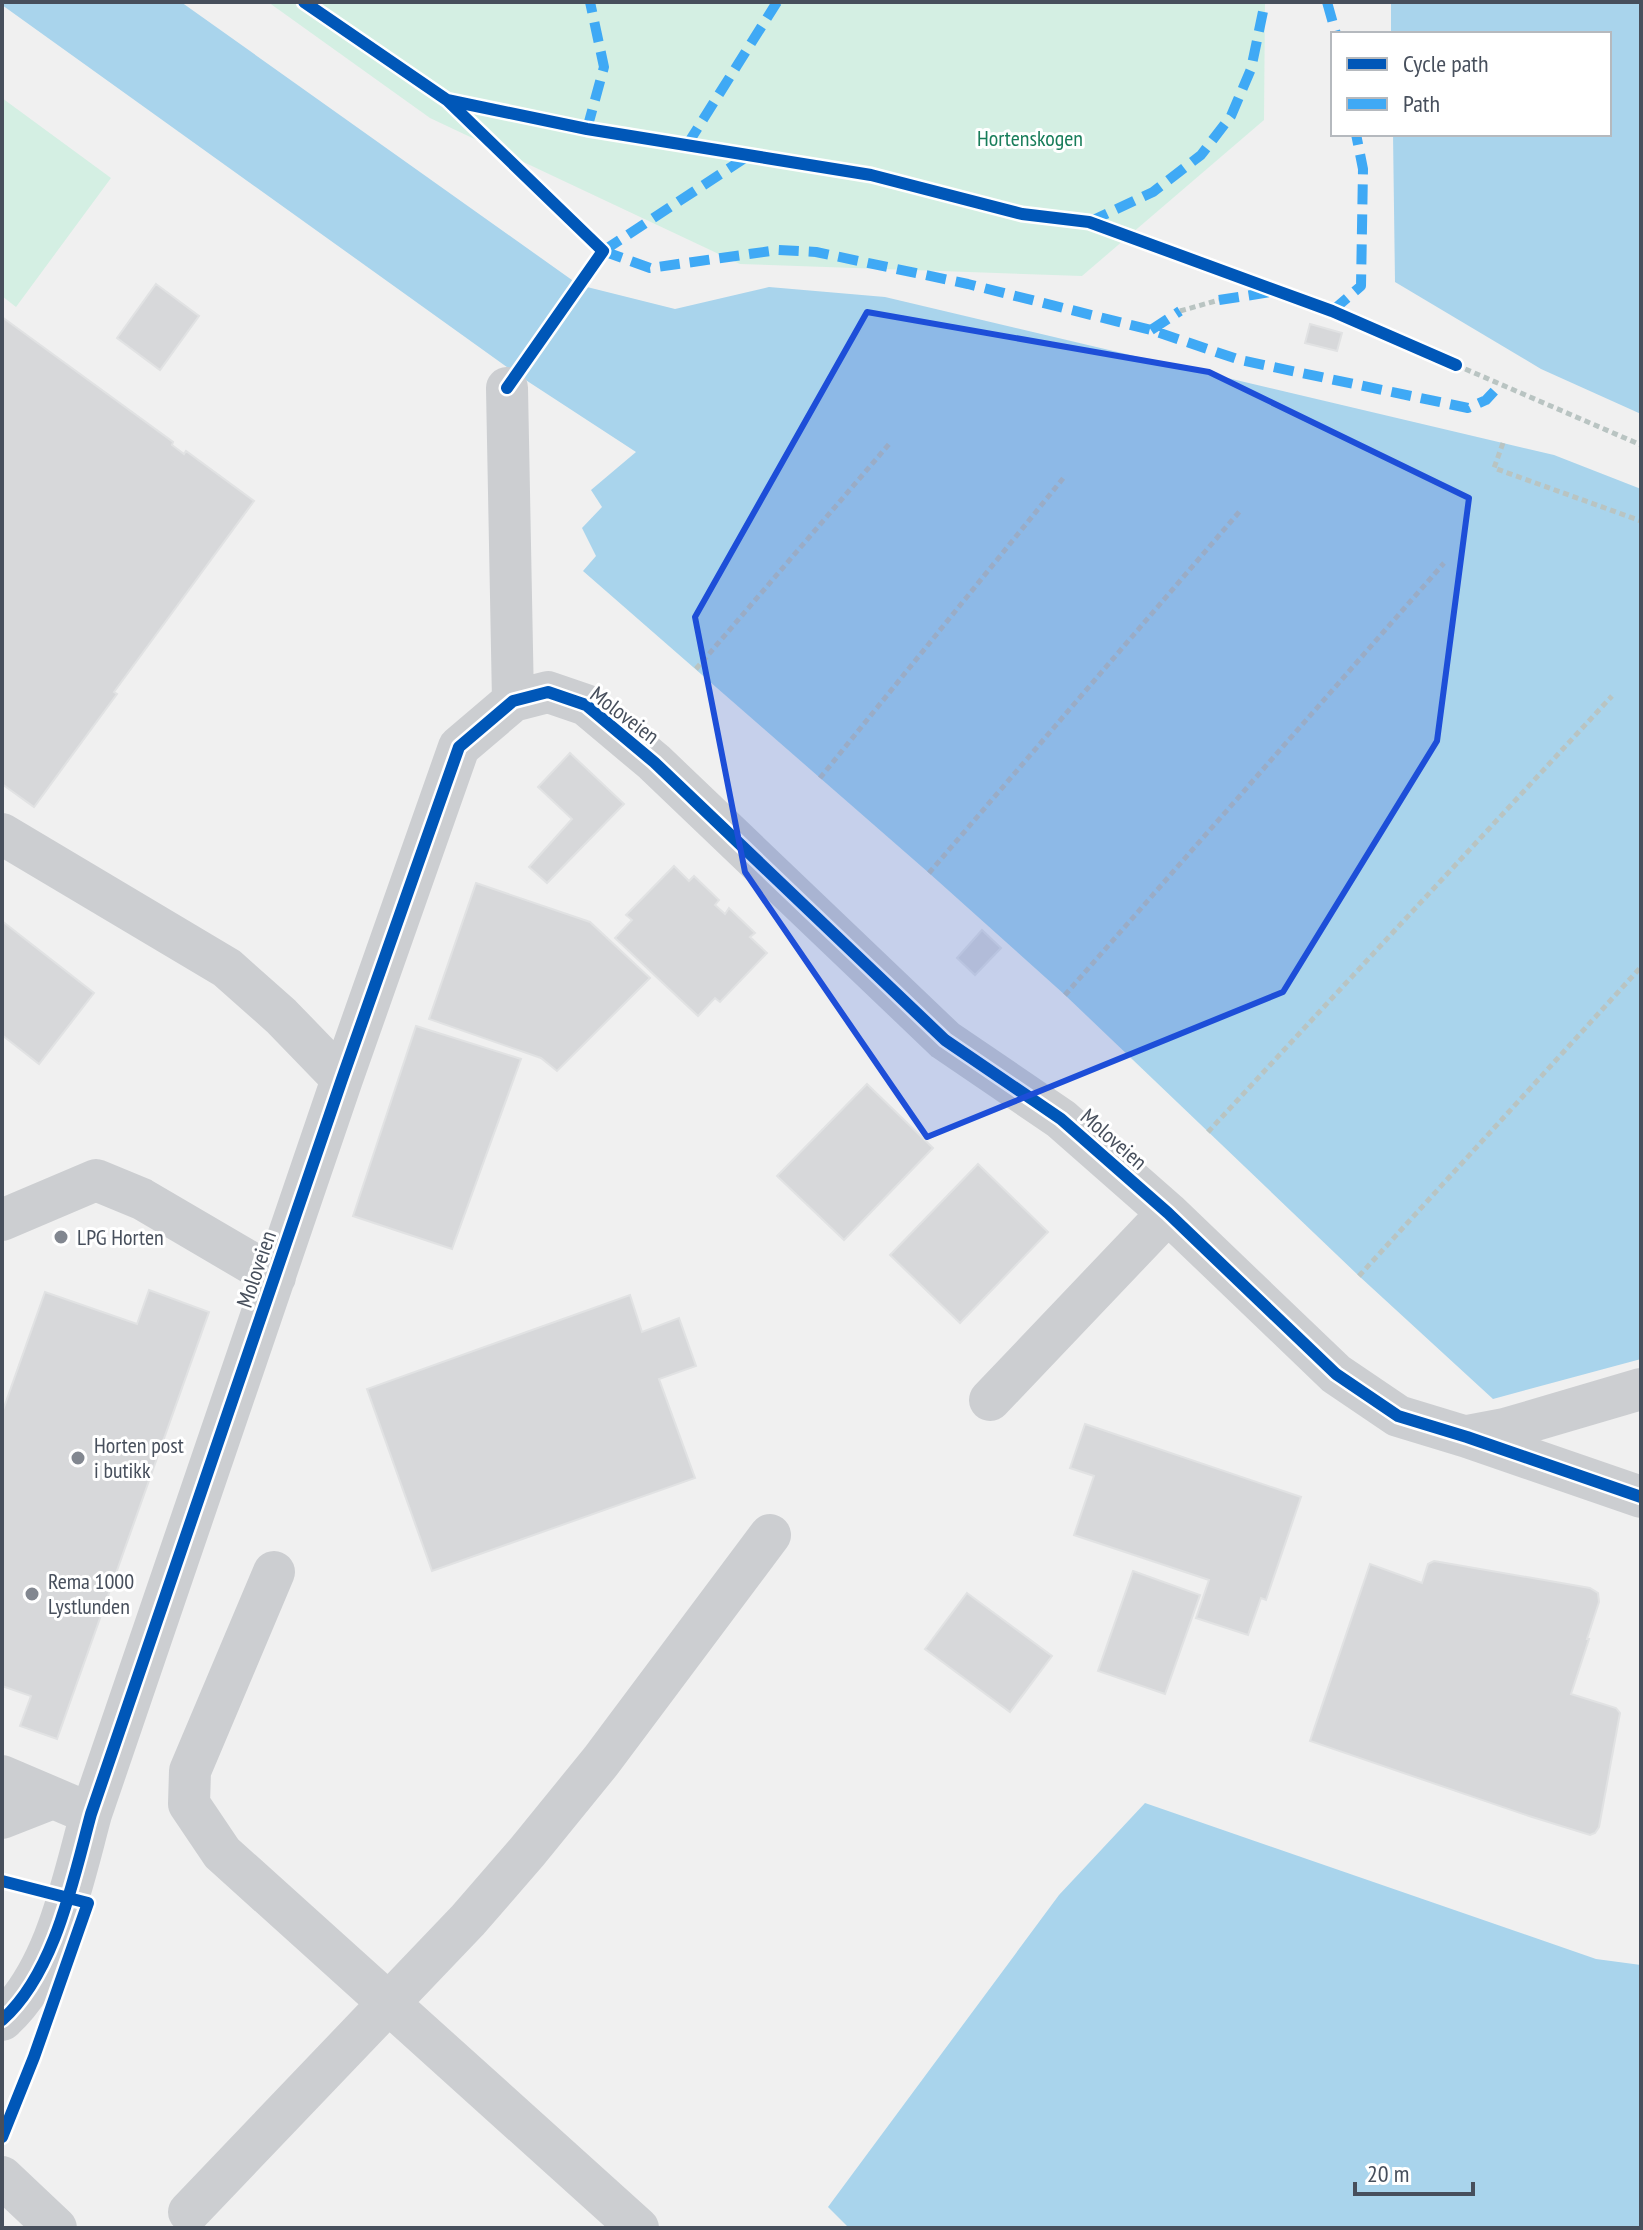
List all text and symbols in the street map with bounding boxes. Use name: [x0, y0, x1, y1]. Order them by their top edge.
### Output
legend: [1331, 32, 1611, 136]
text: Cycle path: [1403, 48, 1489, 79]
text: Path: [1403, 88, 1440, 119]
park label: Hortenskogen: [977, 124, 1083, 152]
street label: Moloveien: [585, 680, 665, 750]
street label: Moloveien: [1075, 1102, 1153, 1176]
place label: LPG Horten: [77, 1223, 164, 1251]
street label: Moloveien: [230, 1227, 282, 1311]
marker: LPG Horten: [52, 1228, 70, 1246]
place label: Horten post i butikk: [94, 1431, 184, 1484]
marker: Horten post i butikk: [69, 1449, 87, 1467]
place label: Rema 1000 Lystlunden: [48, 1567, 134, 1620]
marker: Rema 1000 Lystlunden: [23, 1585, 41, 1603]
scale bar: [1355, 2146, 1473, 2196]
text: 20 m: [1367, 2158, 1409, 2189]

